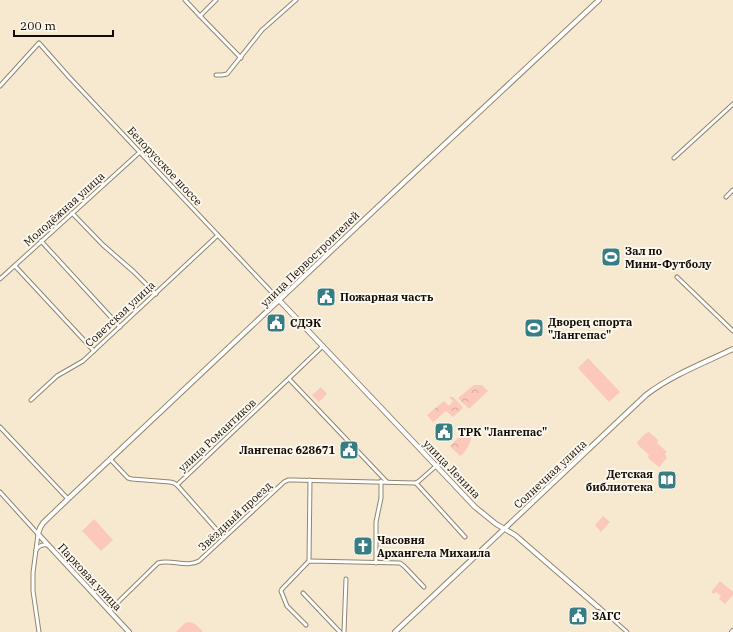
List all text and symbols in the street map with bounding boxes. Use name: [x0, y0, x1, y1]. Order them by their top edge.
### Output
scale bar: [14, 12, 113, 38]
text: 200 m: [20, 18, 56, 33]
street label: Белорусское шоссе: [125, 123, 205, 209]
street label: Молодёжная улица: [21, 169, 107, 249]
street label: улица Первостроителей: [258, 208, 362, 310]
place label: Зал по Мини-Футболу: [625, 244, 712, 271]
sports icon: Зал по Мини-Футболу: [600, 246, 622, 268]
street label: Советская улица: [82, 278, 158, 350]
public building icon: Пожарная часть: [315, 286, 337, 308]
place label: Пожарная часть: [340, 290, 434, 304]
public building icon: СДЭК: [265, 312, 287, 334]
place label: Дворец спорта "Лангепас": [548, 315, 632, 342]
place label: СДЭК: [290, 316, 322, 330]
sports icon: Дворец спорта "Лангепас": [523, 317, 545, 339]
street label: улица Романтиков: [175, 395, 259, 475]
public building icon: ТРК "Лангепас": [433, 421, 455, 443]
place label: ТРК "Лангепас": [458, 425, 547, 439]
street label: улица Ленина: [420, 437, 484, 501]
street label: Солнечная улица: [511, 437, 589, 511]
public building icon: Лангепас 628671: [338, 439, 360, 461]
place label: Лангепас 628671: [239, 443, 335, 457]
place label: Детская библиотека: [586, 467, 653, 494]
library icon: Детская библиотека: [656, 469, 678, 491]
street label: Звёздный проезд: [195, 478, 275, 554]
place label: Часовня Архангела Михаила: [377, 533, 491, 560]
church icon: Часовня Архангела Михаила: [352, 535, 374, 557]
street label: Парковая улица: [55, 540, 125, 614]
public building icon: ЗАГС: [567, 605, 589, 627]
place label: ЗАГС: [592, 609, 620, 623]

